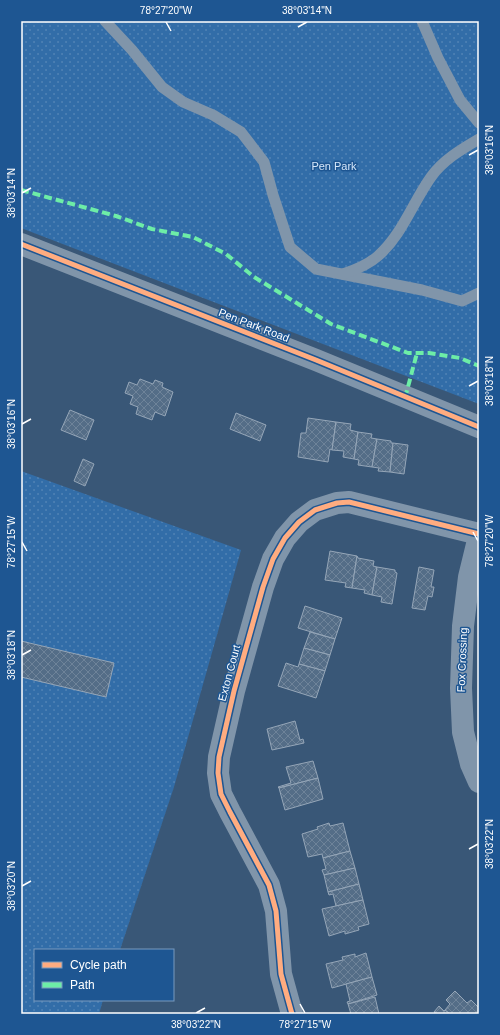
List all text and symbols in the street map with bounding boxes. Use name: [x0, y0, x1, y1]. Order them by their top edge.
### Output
text: 78°27'20"W: [140, 5, 193, 16]
text: 38°03'14"N: [282, 5, 332, 16]
text: 38°03'16"N: [484, 125, 495, 175]
park label: Pen Park: [311, 160, 357, 172]
text: 38°03'14"N: [6, 168, 17, 218]
street label: Pen Park Road: [217, 306, 291, 344]
text: 38°03'18"N: [484, 356, 495, 406]
text: 38°03'16"N: [6, 399, 17, 449]
text: 78°27'20"W: [484, 514, 495, 567]
text: 78°27'15"W: [6, 515, 17, 568]
street label: Fox Crossing: [455, 627, 469, 693]
text: 38°03'18"N: [6, 630, 17, 680]
street label: Exton Court: [216, 643, 242, 703]
text: 38°03'22"N: [484, 819, 495, 869]
text: 38°03'20"N: [6, 861, 17, 911]
legend: [34, 949, 174, 1001]
text: Cycle path: [70, 958, 127, 972]
text: Path: [70, 978, 95, 992]
text: 38°03'22"N: [171, 1019, 221, 1030]
text: 78°27'15"W: [279, 1019, 332, 1030]

